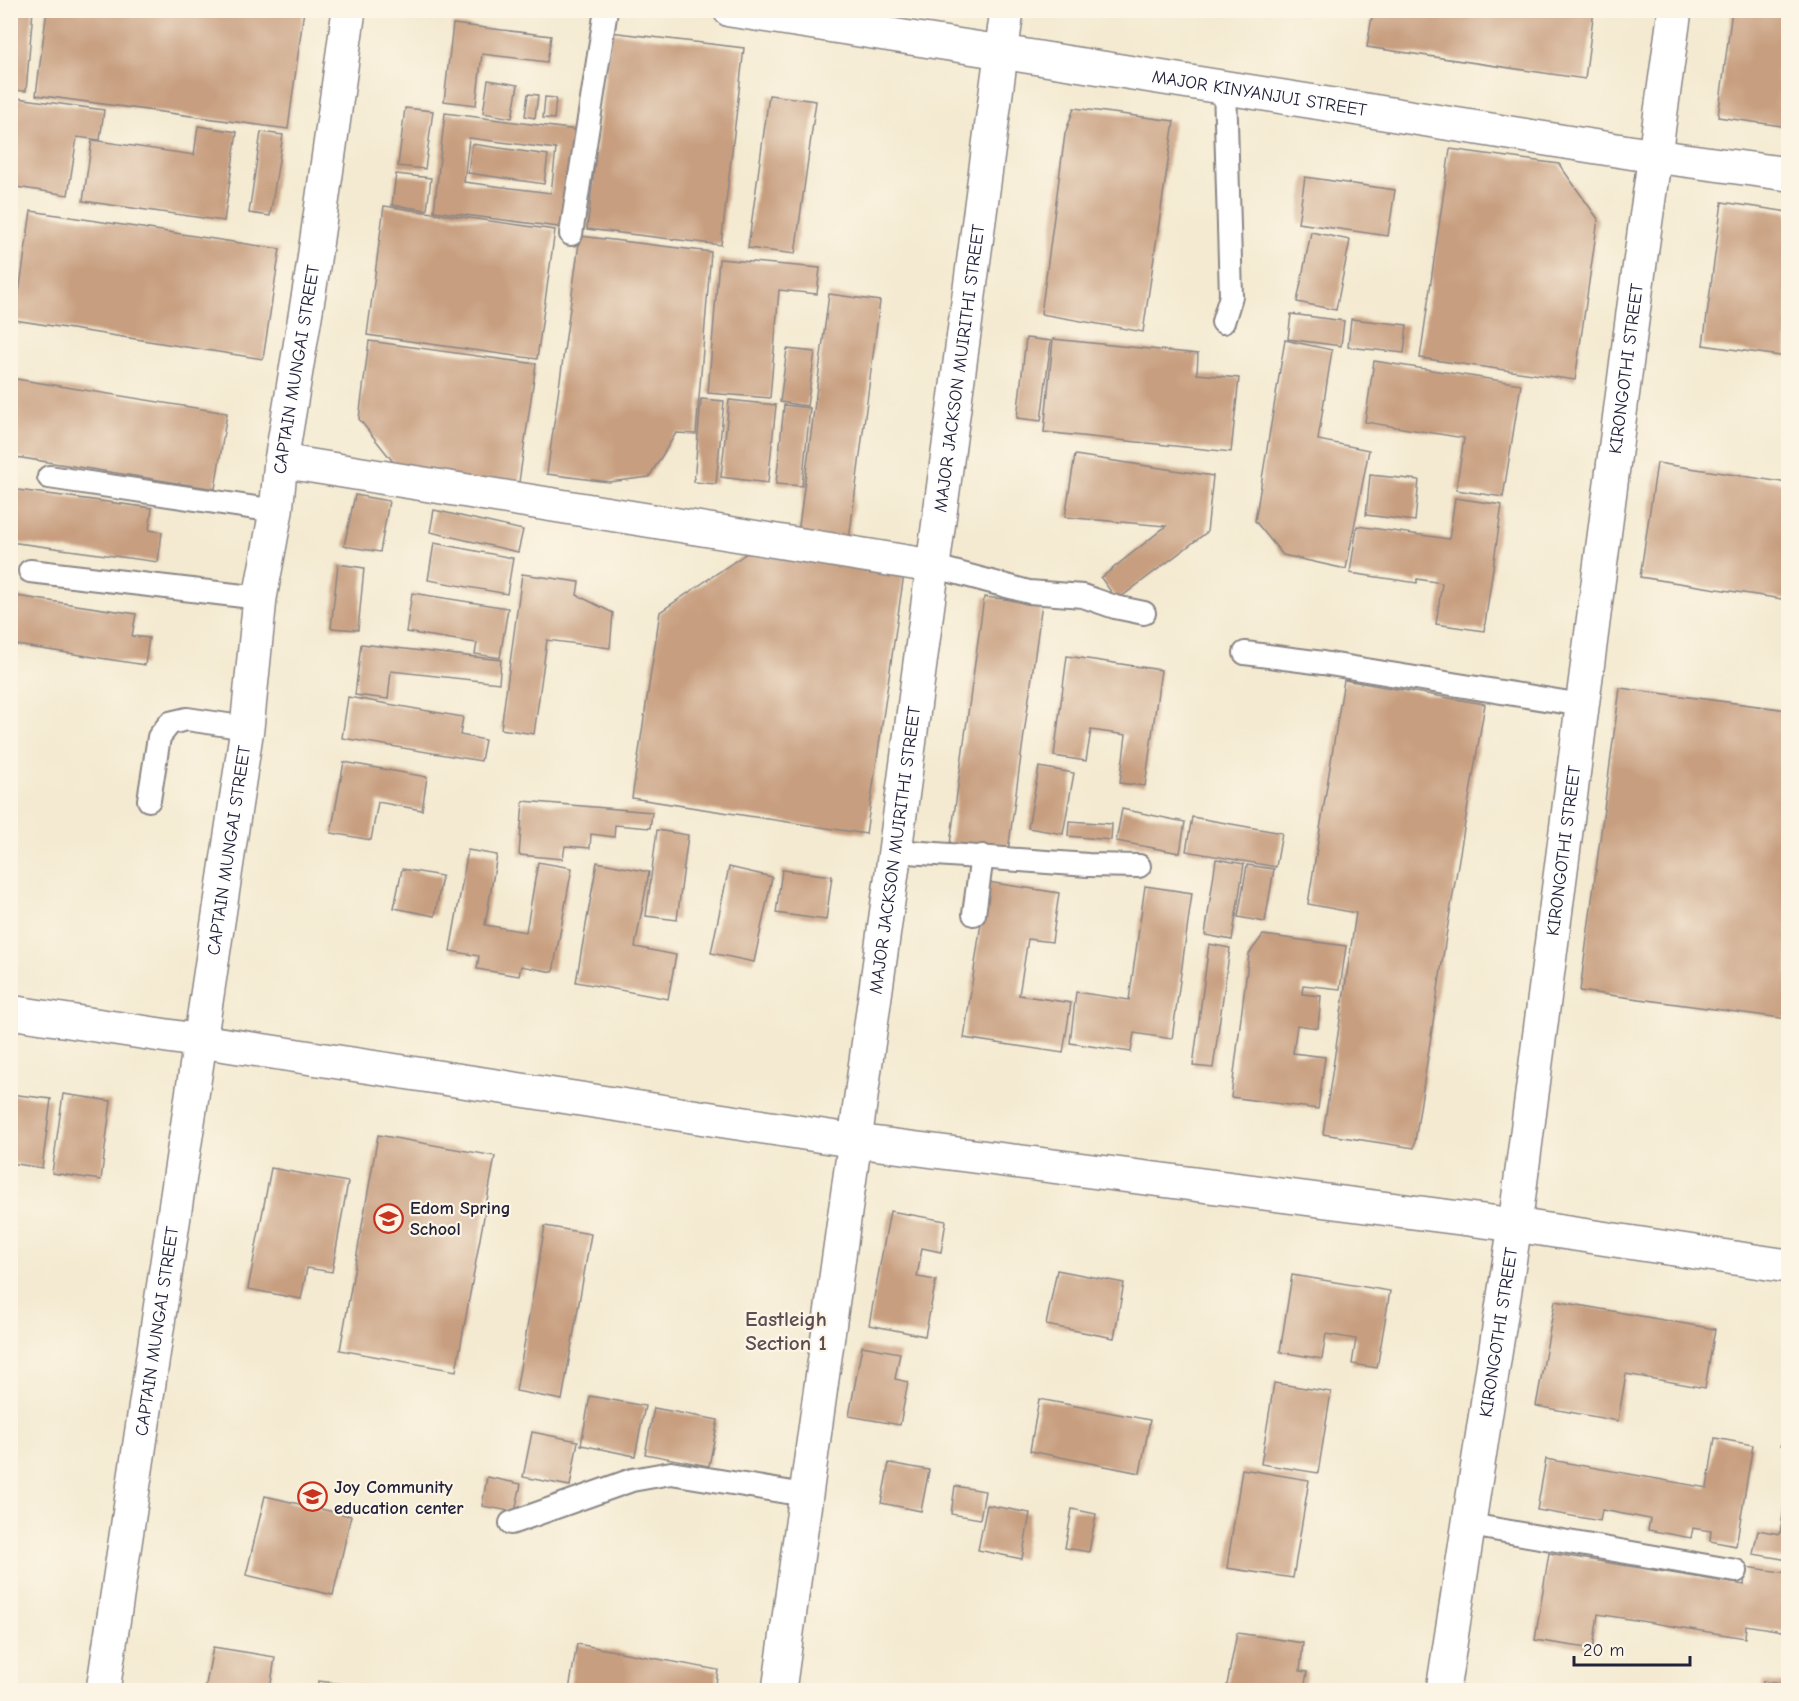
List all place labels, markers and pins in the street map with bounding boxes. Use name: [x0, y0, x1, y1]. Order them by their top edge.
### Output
place label: Edom Spring School: [410, 1198, 511, 1240]
school or university icon: Edom Spring School: [373, 1202, 405, 1234]
place label: Joy Community education center: [334, 1477, 464, 1519]
school or university icon: Joy Community education center: [297, 1481, 329, 1513]

